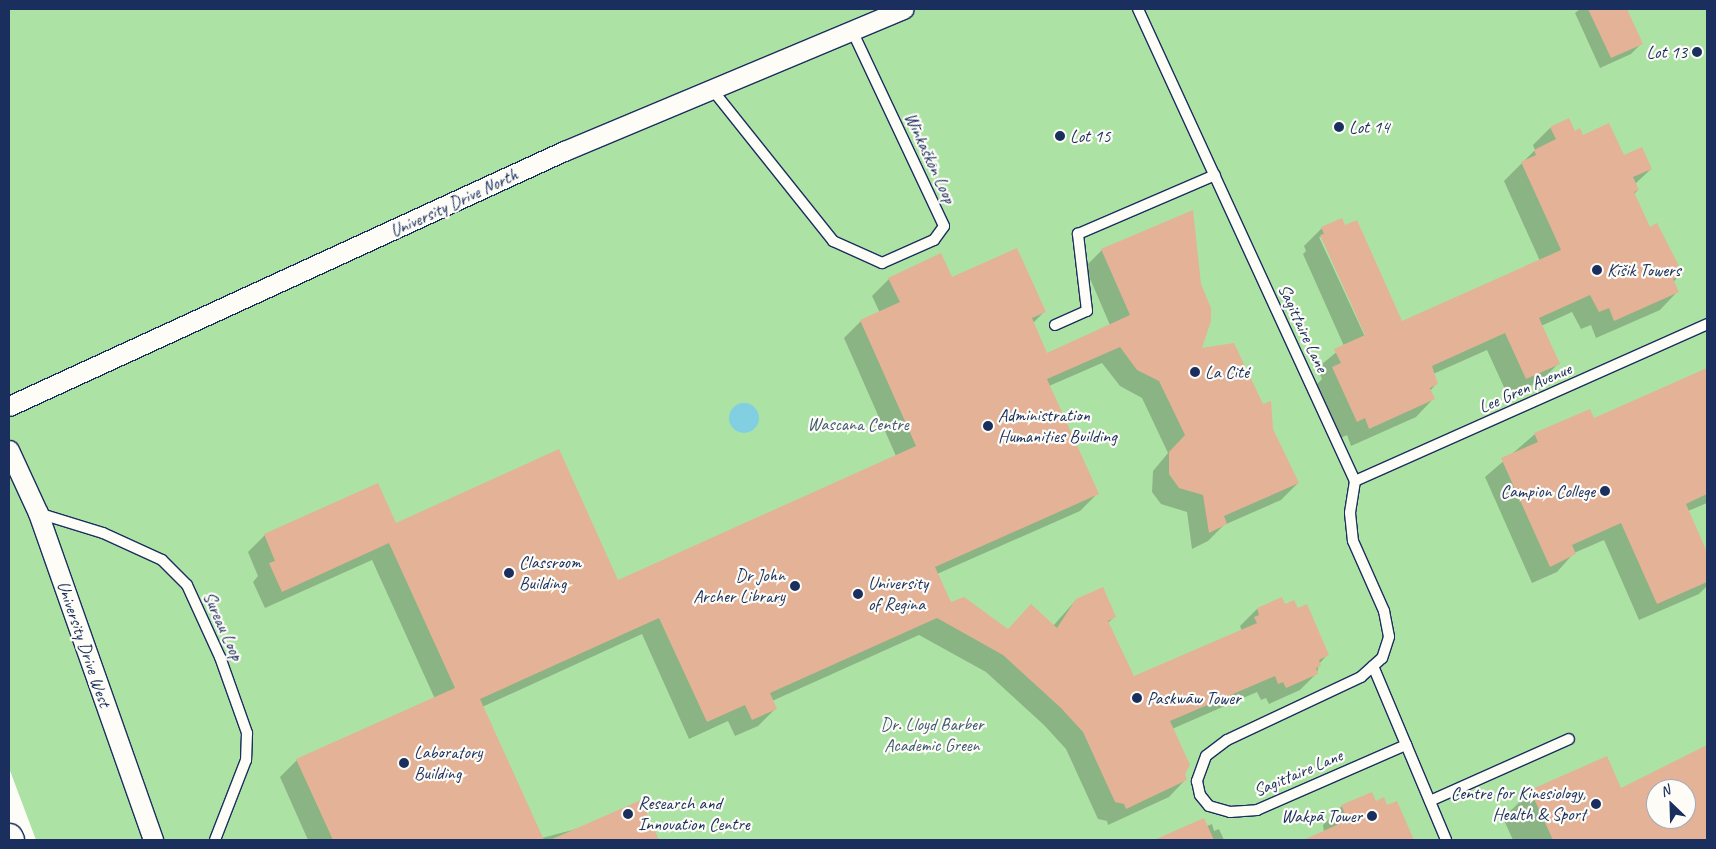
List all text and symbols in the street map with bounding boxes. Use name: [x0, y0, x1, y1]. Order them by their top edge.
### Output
place label: Lot 13: [1646, 41, 1687, 63]
marker: Lot 13: [1691, 46, 1703, 58]
street label: Wīnkaškōn Loop: [900, 109, 960, 207]
place label: Lot 14: [1349, 116, 1390, 138]
marker: Lot 14: [1333, 121, 1345, 133]
place label: Lot 15: [1070, 125, 1111, 147]
marker: Lot 15: [1054, 130, 1066, 142]
street label: University Drive North: [387, 164, 521, 242]
place label: Kīšik Towers: [1607, 259, 1680, 281]
marker: Kīšik Towers: [1591, 264, 1603, 276]
street label: Sagittaire Lane: [1273, 280, 1333, 376]
street label: Lee Gren Avenue: [1476, 358, 1574, 418]
place label: La Cité: [1205, 361, 1249, 383]
marker: La Cité: [1189, 366, 1201, 378]
place label: Administration Humanities Building: [998, 405, 1117, 448]
park label: Wascana Centre: [807, 413, 909, 435]
marker: Administration Humanities Building: [982, 420, 994, 432]
place label: Campion College: [1501, 480, 1595, 502]
marker: Campion College: [1599, 485, 1611, 497]
place label: Classroom Building: [519, 552, 581, 594]
place label: Dr John Archer Library: [693, 565, 785, 608]
marker: Classroom Building: [503, 567, 515, 579]
place label: University of Regina: [868, 573, 928, 616]
street label: University Drive West: [52, 578, 116, 710]
marker: Dr John Archer Library: [789, 580, 801, 592]
street label: Sureau Loop: [198, 588, 248, 664]
marker: University of Regina: [852, 588, 864, 600]
place label: Paskwāw Tower: [1147, 687, 1240, 709]
marker: Paskwāw Tower: [1131, 692, 1143, 704]
park label: Dr. Lloyd Barber Academic Green: [880, 714, 984, 756]
place label: Laboratory Building: [414, 742, 483, 784]
street label: Sagittaire Lane: [1250, 744, 1346, 802]
marker: Laboratory Building: [398, 757, 410, 769]
north arrow: [1646, 779, 1696, 829]
text: N: [1658, 781, 1673, 800]
place label: Centre for Kinesiology, Health & Sport: [1451, 783, 1586, 826]
place label: Research and Innovation Centre: [638, 793, 750, 836]
marker: Centre for Kinesiology, Health & Sport: [1590, 798, 1602, 810]
place label: Wakpā Tower: [1281, 805, 1362, 827]
marker: Research and Innovation Centre: [622, 808, 634, 820]
marker: Wakpā Tower: [1366, 810, 1378, 822]

